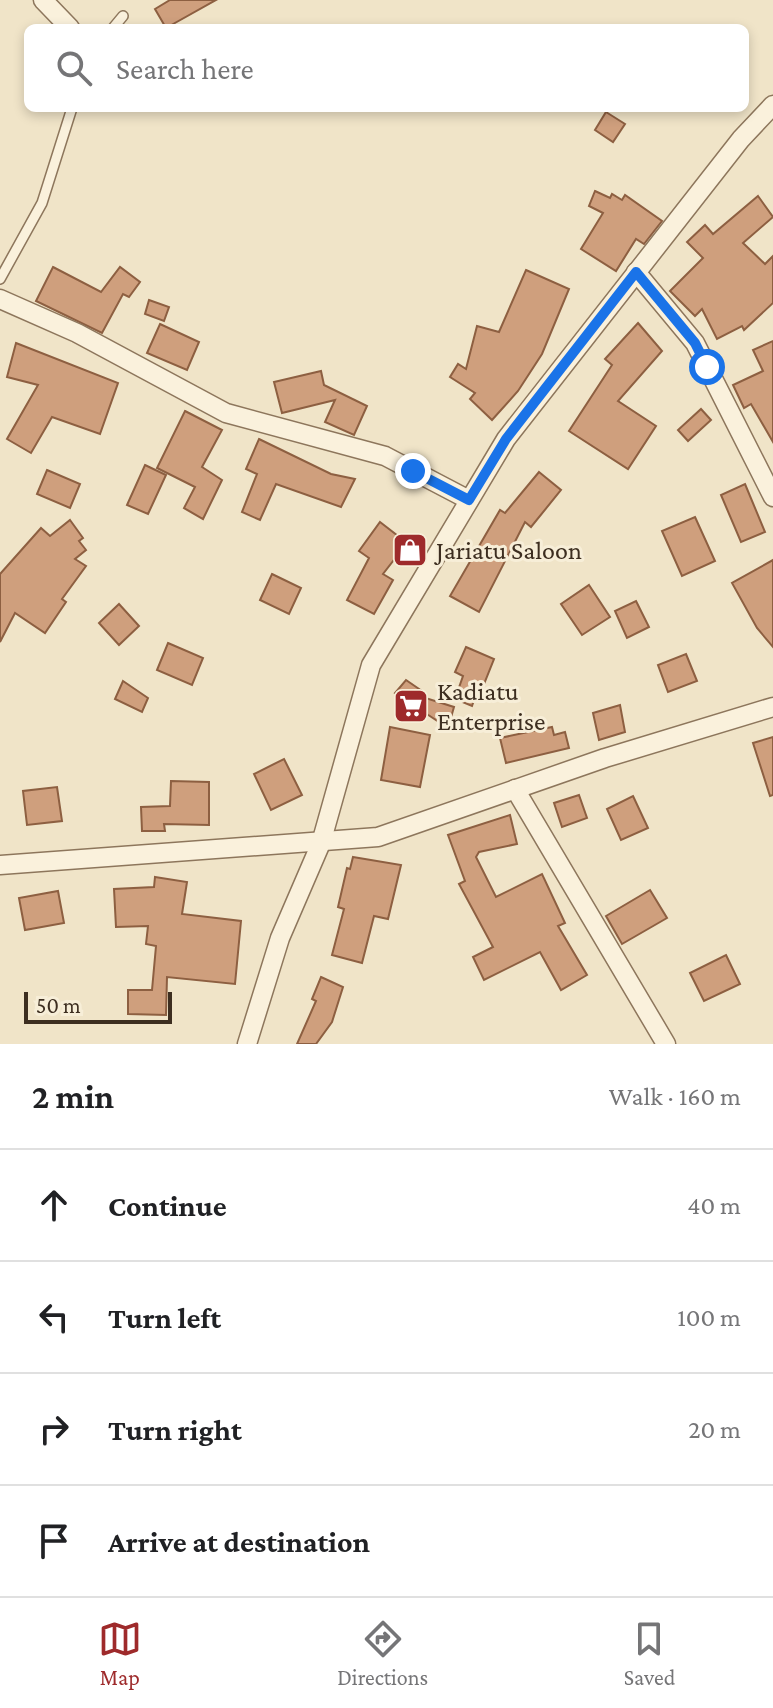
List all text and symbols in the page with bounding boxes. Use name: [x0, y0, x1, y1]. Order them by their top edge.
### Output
search box: [24, 24, 749, 112]
icon: search: [52, 46, 96, 90]
text: Search here: [116, 52, 254, 85]
route start: [689, 349, 725, 385]
route end: [395, 453, 431, 489]
shop icon: Jariatu Saloon: [391, 531, 429, 569]
place label: Jariatu Saloon: [434, 536, 582, 565]
place label: Kadiatu Enterprise: [437, 677, 546, 736]
supermarket icon: Kadiatu Enterprise: [392, 687, 430, 725]
scale bar: [24, 988, 172, 1024]
text: 50 m: [36, 993, 81, 1018]
text: 2 min: [32, 1078, 114, 1115]
text: Walk · 160 m: [609, 1082, 741, 1111]
icon: ahead: [32, 1183, 76, 1227]
text: Continue: [108, 1189, 227, 1222]
text: 40 m: [687, 1191, 741, 1220]
icon: left: [32, 1295, 76, 1339]
text: Turn left: [108, 1301, 221, 1334]
text: 100 m: [677, 1303, 741, 1332]
icon: right: [32, 1407, 76, 1451]
text: Turn right: [108, 1413, 242, 1446]
text: 20 m: [688, 1415, 741, 1444]
icon: arrive: [32, 1519, 76, 1563]
text: Arrive at destination: [108, 1525, 370, 1558]
tab: Map: [98, 1617, 142, 1690]
tab: Directions: [337, 1617, 428, 1690]
tab: Saved: [624, 1617, 675, 1690]

